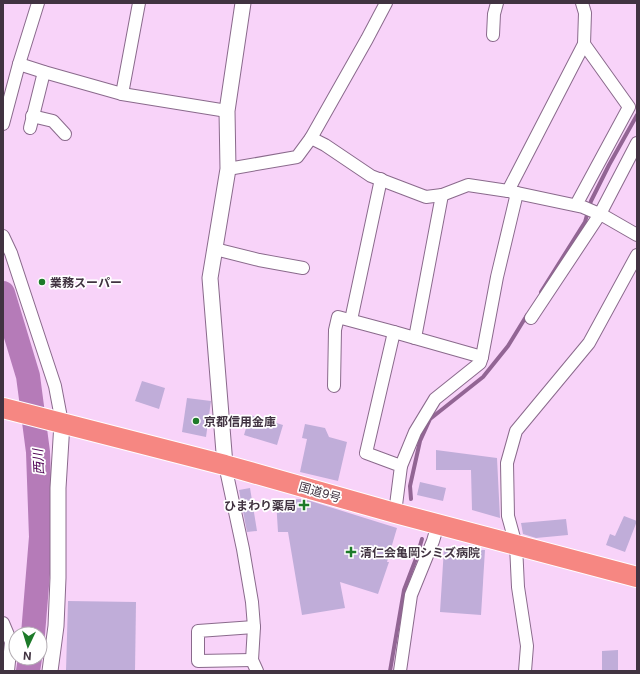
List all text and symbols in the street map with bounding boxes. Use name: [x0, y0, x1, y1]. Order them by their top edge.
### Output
place label: 業務スーパー: [50, 275, 122, 290]
marker: 業務スーパー: [37, 277, 47, 287]
place label: 京都信用金庫: [204, 414, 276, 429]
marker: 京都信用金庫: [191, 416, 201, 426]
water label: 西川: [29, 447, 47, 475]
street label: 国道9号: [297, 479, 343, 505]
place label: ひまわり薬局: [224, 498, 296, 513]
marker: ひまわり薬局: [299, 500, 309, 510]
place label: 清仁会亀岡シミズ病院: [360, 545, 480, 560]
marker: 清仁会亀岡シミズ病院: [345, 546, 357, 558]
north arrow: [8, 626, 48, 666]
text: N: [23, 649, 32, 663]

